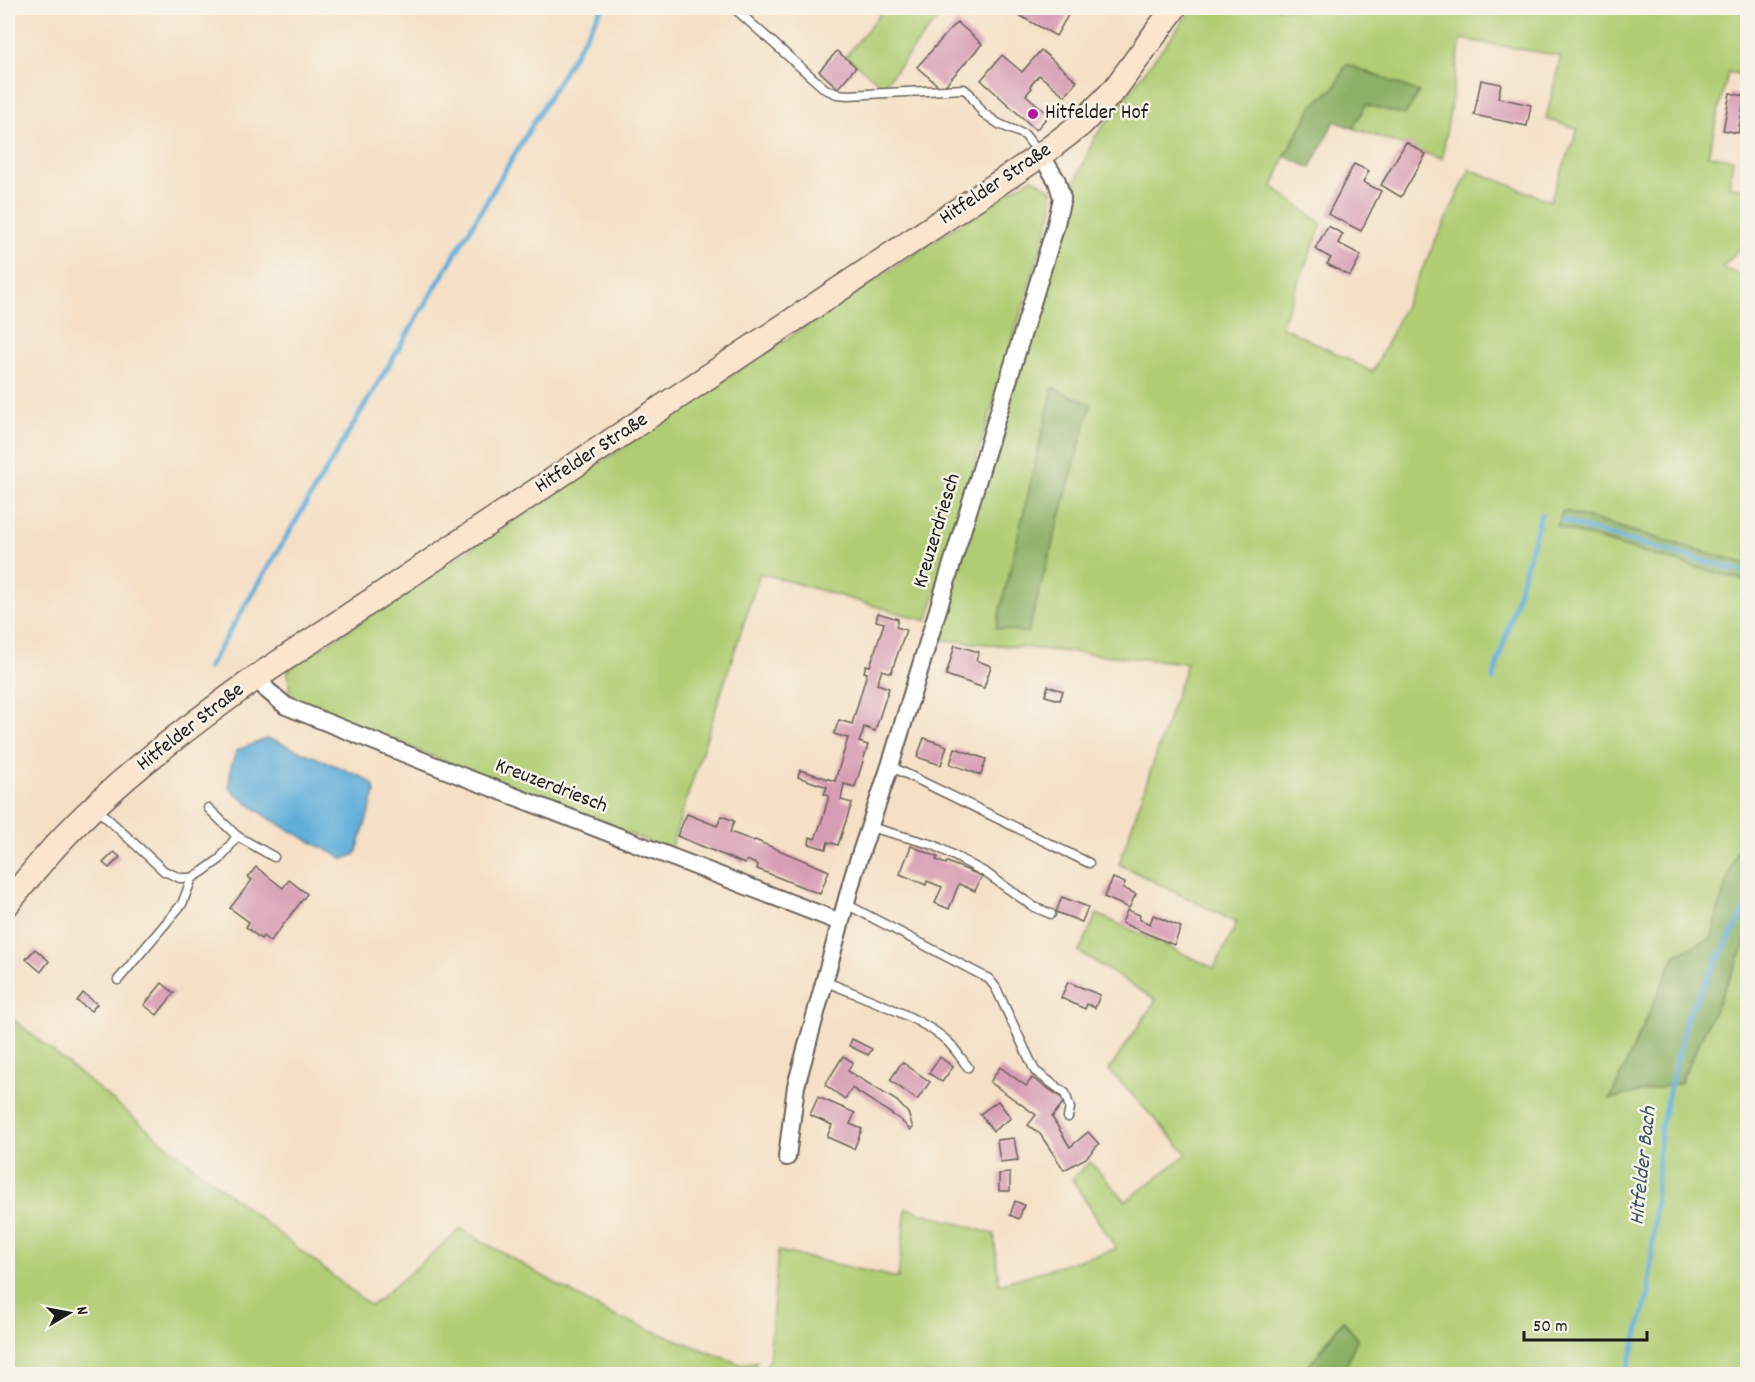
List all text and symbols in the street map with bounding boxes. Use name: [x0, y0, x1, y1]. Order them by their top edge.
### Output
place label: Hitfelder Hof: [1045, 99, 1149, 129]
marker: Hitfelder Hof: [1026, 107, 1040, 121]
street label: Hitfelder Straße: [934, 136, 1058, 234]
street label: Hitfelder Straße: [530, 406, 654, 502]
street label: Kreuzerdriesch: [906, 470, 970, 592]
street label: Hitfelder Straße: [131, 676, 251, 780]
street label: Kreuzerdriesch: [490, 752, 612, 822]
water label: Hitfelder Bach: [1622, 1104, 1666, 1227]
north arrow: [39, 1283, 99, 1343]
scale bar: [1524, 1304, 1647, 1342]
text: N: [69, 1305, 93, 1317]
text: 50 m: [1533, 1315, 1568, 1340]

